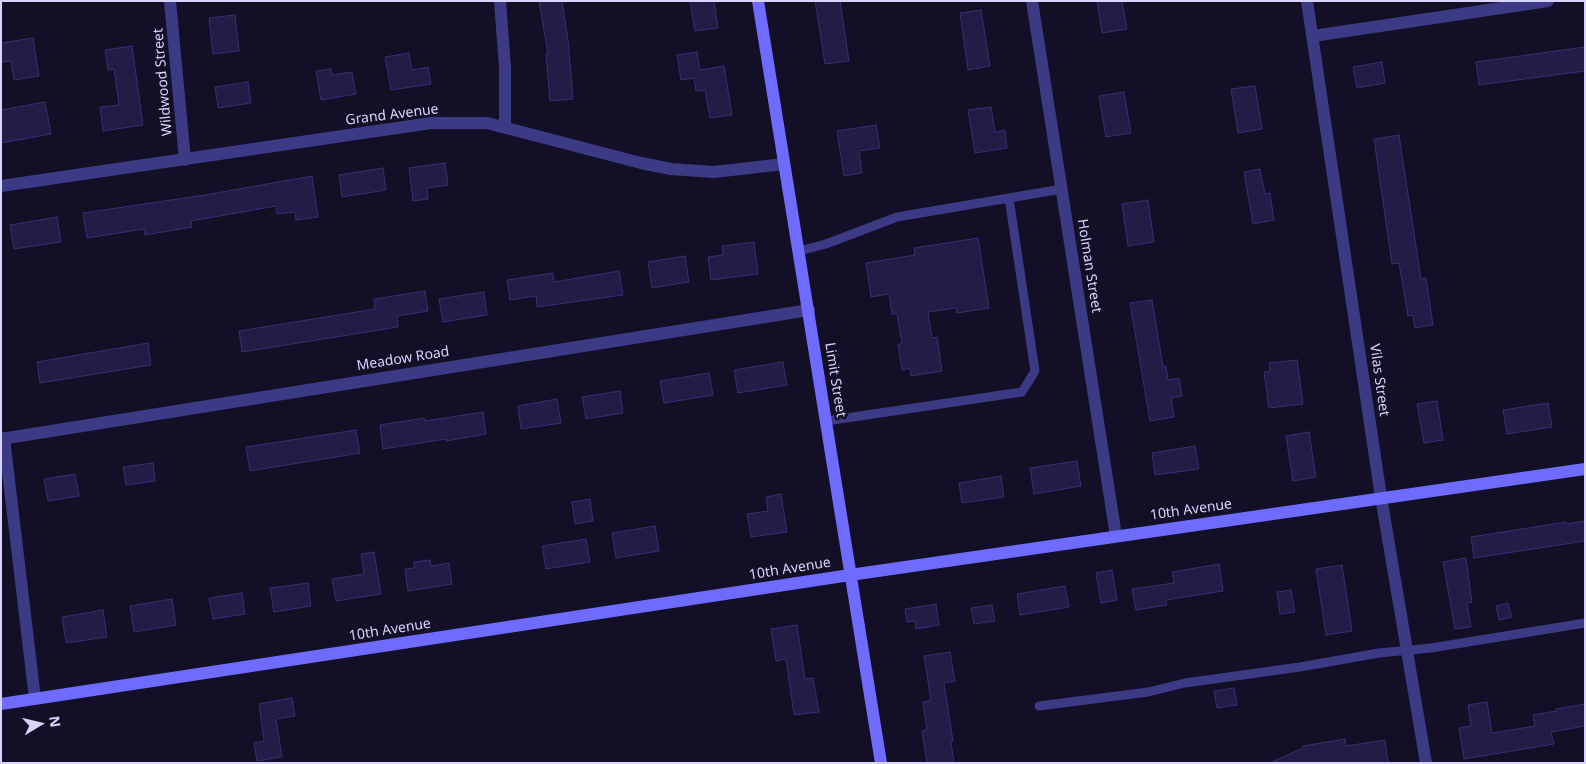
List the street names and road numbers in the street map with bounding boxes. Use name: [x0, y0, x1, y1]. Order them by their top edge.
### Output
street label: Wildwood Street: [150, 27, 176, 137]
street label: Grand Avenue: [345, 101, 439, 129]
street label: Holman Street: [1073, 218, 1105, 314]
street label: Limit Street: [821, 341, 849, 419]
street label: Meadow Road: [355, 343, 451, 375]
street label: Vilas Street: [1366, 343, 1392, 417]
street label: 10th Avenue: [1149, 496, 1233, 524]
street label: 10th Avenue: [748, 554, 832, 584]
street label: 10th Avenue: [348, 615, 432, 645]

